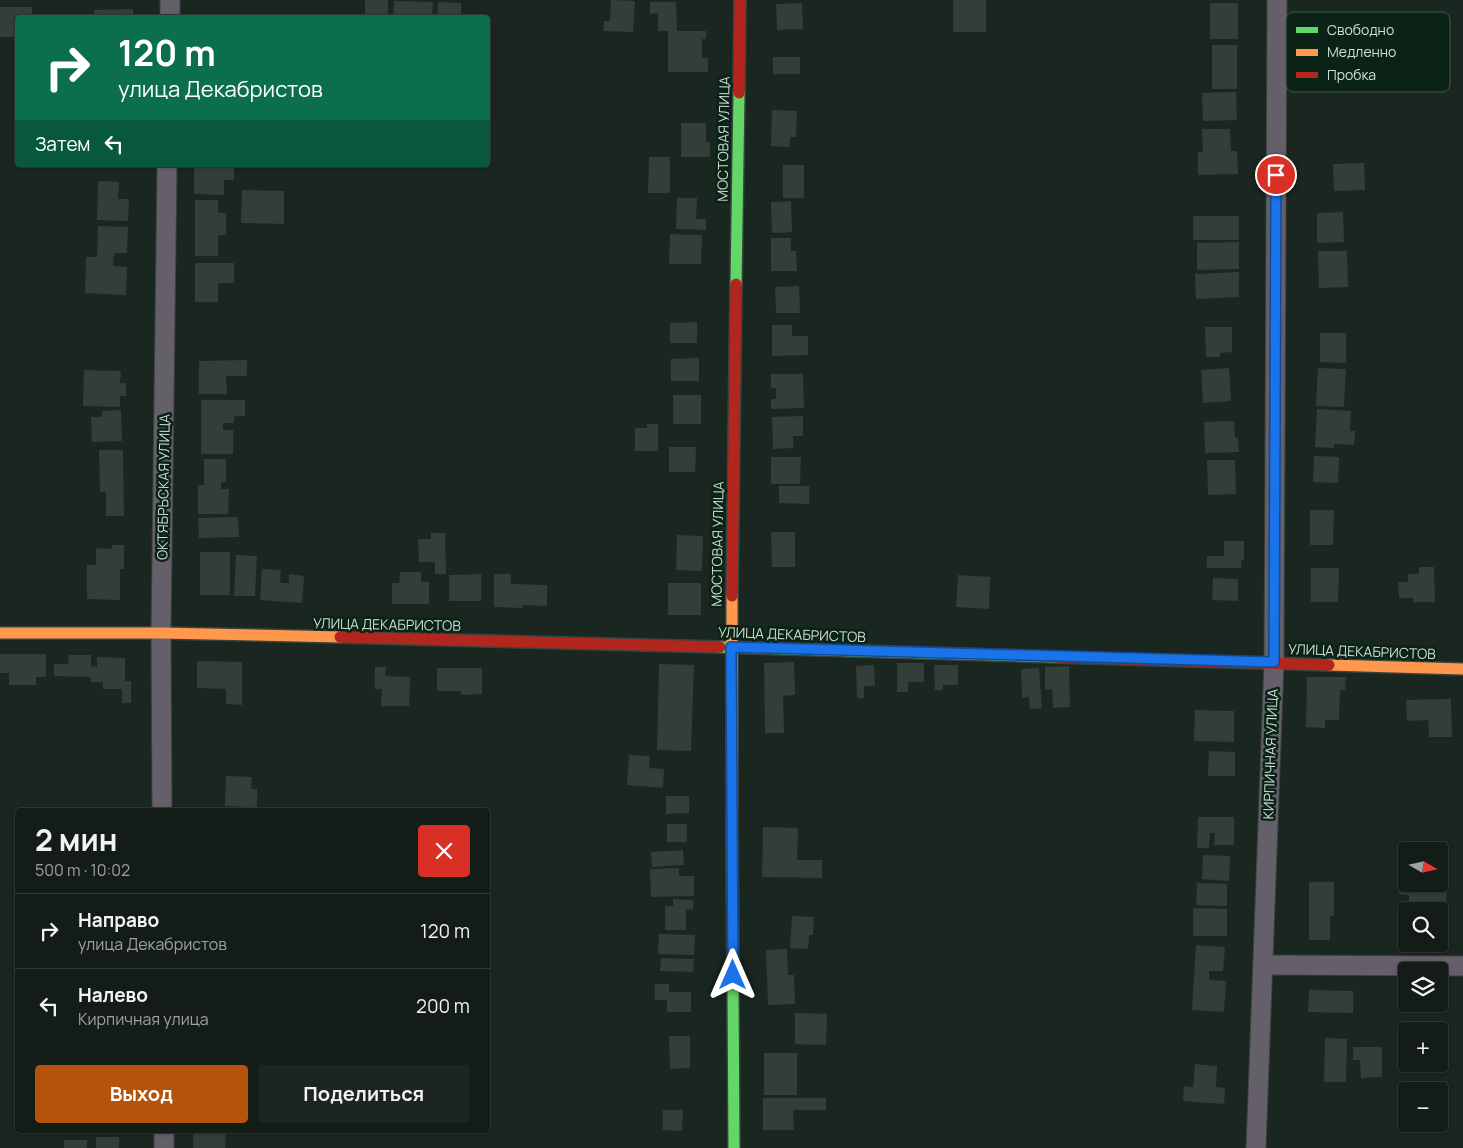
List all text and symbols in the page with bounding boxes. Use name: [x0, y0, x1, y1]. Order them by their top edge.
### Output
legend: [1286, 12, 1450, 92]
text: Свободно: [1327, 20, 1394, 39]
text: 120 m: [118, 29, 216, 77]
icon: right: [35, 35, 100, 100]
text: Медленно: [1327, 42, 1396, 61]
text: Пробка: [1327, 65, 1376, 84]
text: улица Декабристов: [118, 74, 323, 104]
street label: МОСТОВАЯ УЛИЦА: [712, 76, 734, 202]
icon: left: [100, 130, 128, 158]
text: Затем: [35, 131, 90, 157]
pin: [1255, 154, 1297, 196]
icon: arrive: [1262, 161, 1290, 189]
street label: ОКТЯБРЬСКАЯ УЛИЦА: [152, 414, 174, 560]
street label: МОСТОВАЯ УЛИЦА: [706, 481, 728, 607]
street label: УЛИЦА ДЕКАБРИСТОВ: [313, 613, 462, 635]
street label: УЛИЦА ДЕКАБРИСТОВ: [718, 622, 867, 646]
street label: УЛИЦА ДЕКАБРИСТОВ: [1288, 639, 1437, 663]
street label: КИРПИЧНАЯ УЛИЦА: [1258, 688, 1282, 820]
text: 2 мин: [35, 819, 118, 860]
button: close: [418, 825, 470, 877]
north arrow: [1398, 842, 1448, 892]
map controls: [1398, 842, 1448, 1132]
text: 500 m · 10:02: [35, 859, 130, 881]
button: search: [1398, 902, 1448, 952]
text: Направо: [78, 907, 159, 933]
icon: right: [35, 917, 63, 945]
text: 120 m: [420, 918, 470, 944]
text: улица Декабристов: [78, 933, 227, 955]
position arrow: [706, 948, 758, 1000]
button: layers: [1398, 962, 1448, 1012]
text: Налево: [78, 982, 148, 1008]
icon: left: [35, 992, 63, 1020]
text: 200 m: [416, 993, 470, 1019]
text: Кирпичная улица: [78, 1008, 209, 1030]
button: +: [1398, 1022, 1448, 1072]
button: Выход: [35, 1065, 248, 1123]
button: Поделиться: [258, 1065, 470, 1123]
button: −: [1398, 1082, 1448, 1132]

